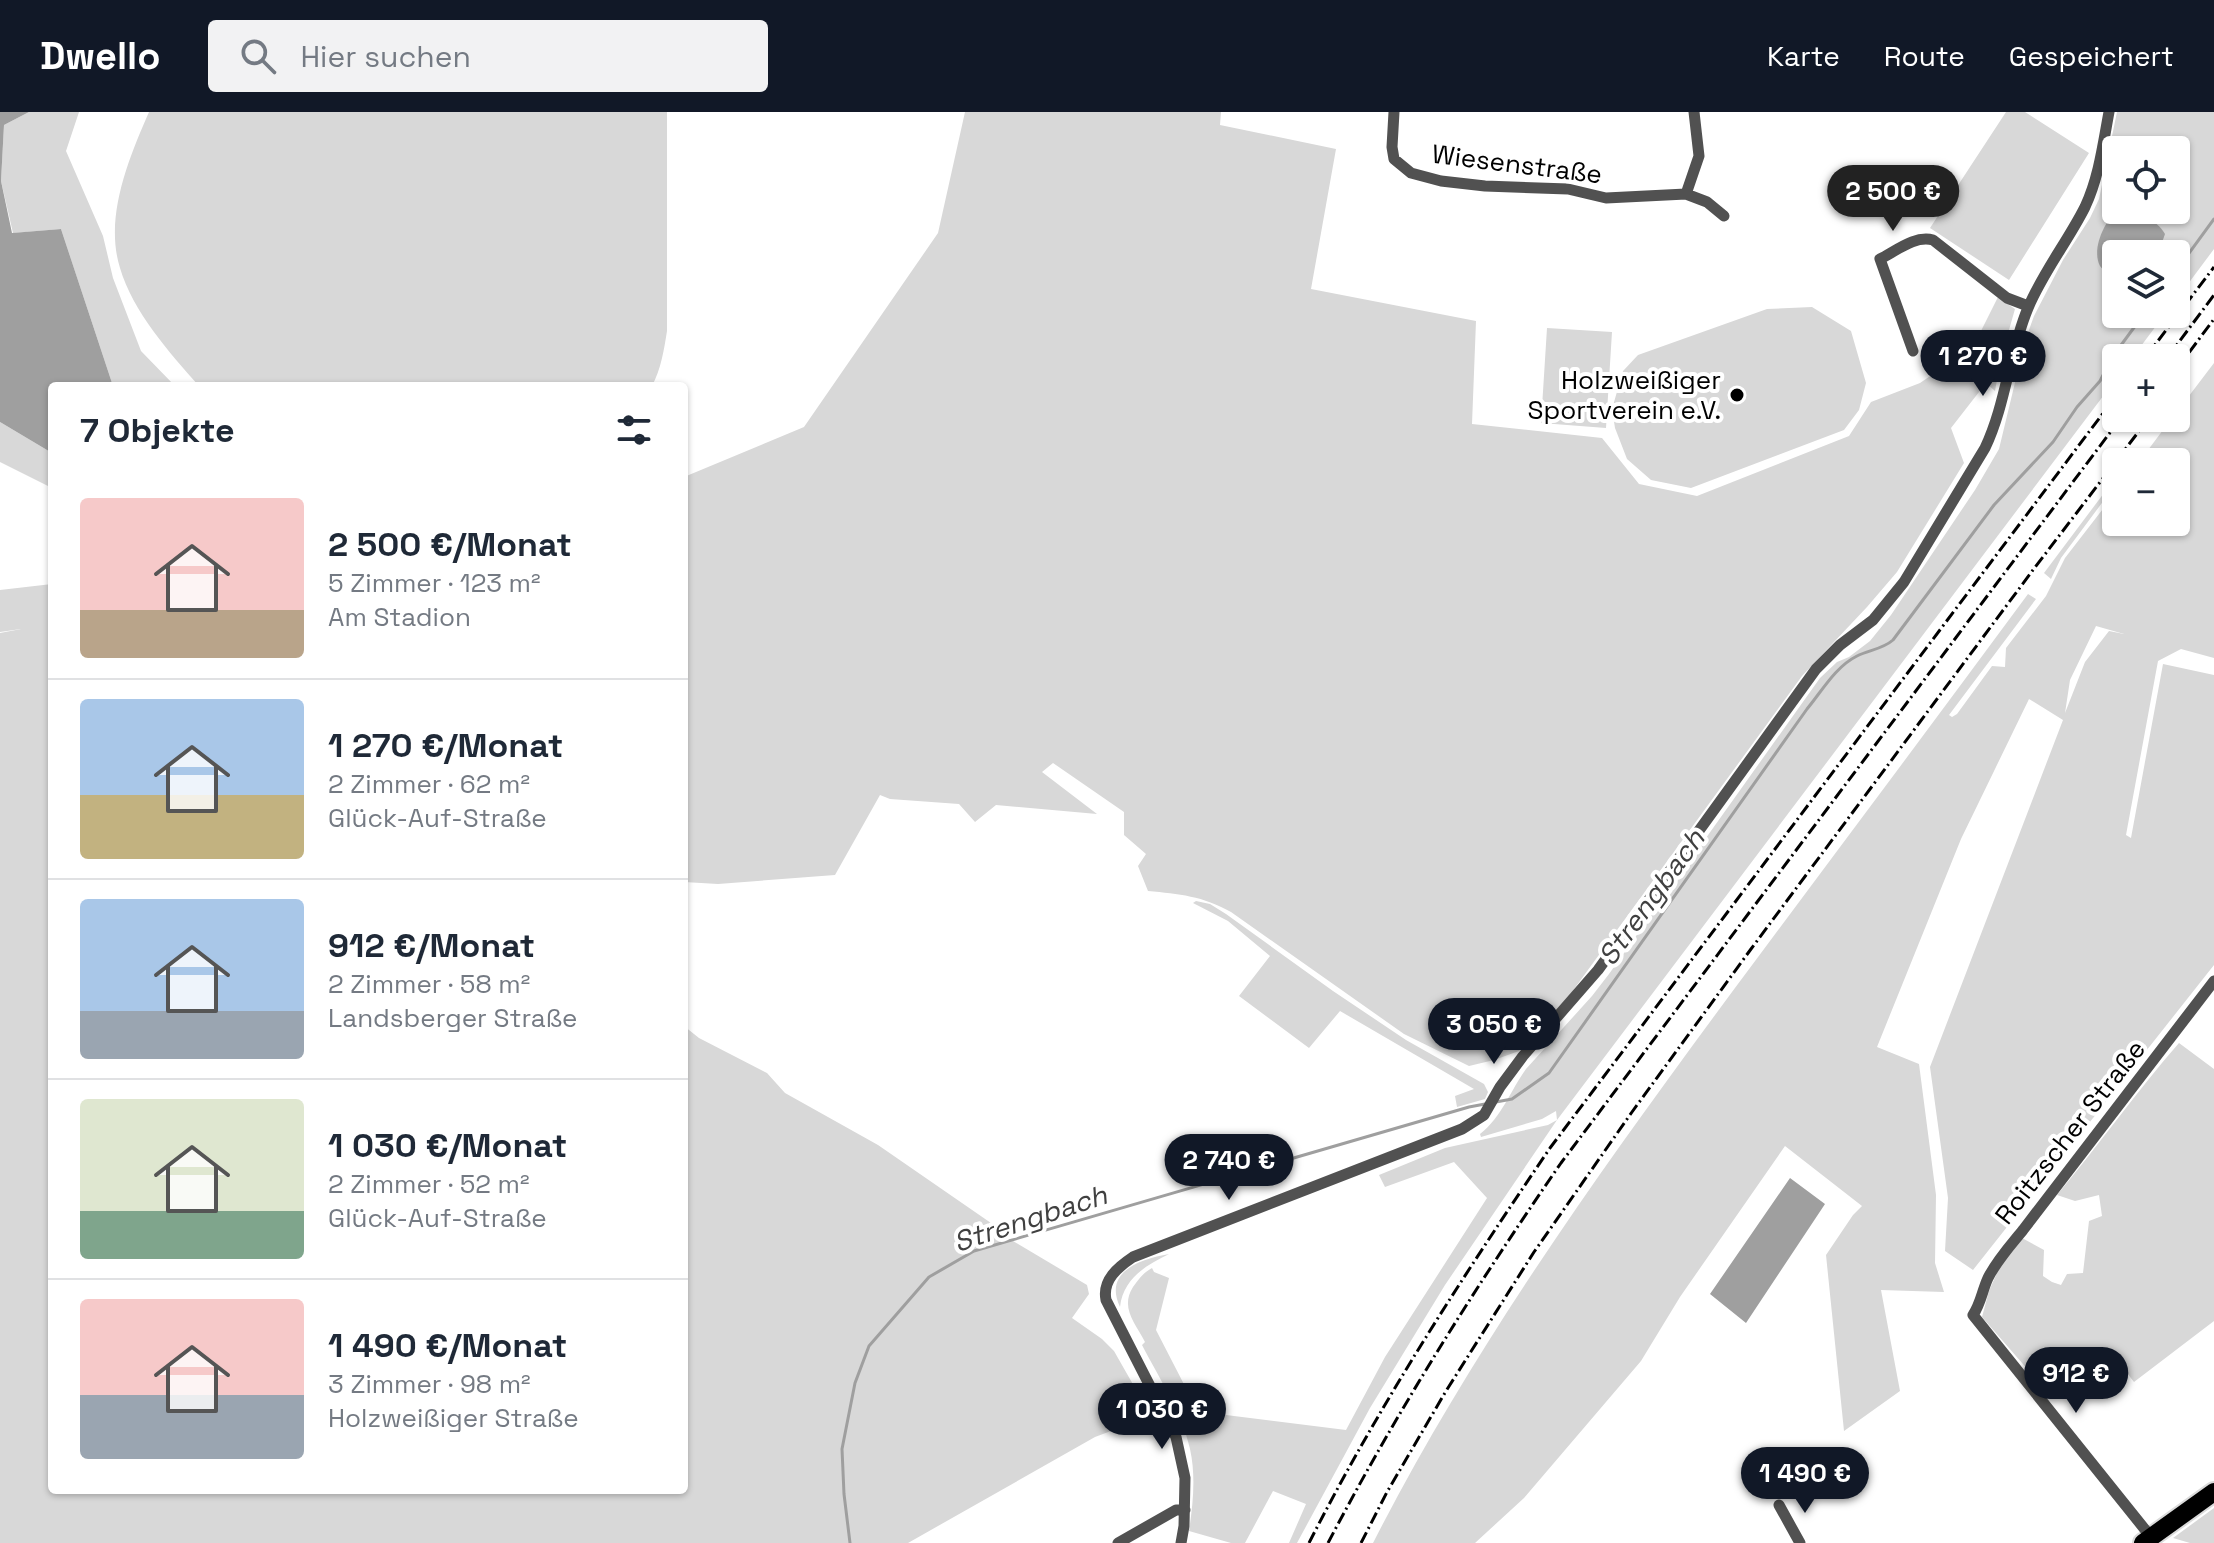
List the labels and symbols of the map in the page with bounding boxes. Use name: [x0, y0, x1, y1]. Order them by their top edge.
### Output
street label: Wiesenstraße: [1430, 137, 1604, 191]
pin: 2 500 €: [1819, 165, 1967, 233]
pin: 1 270 €: [1909, 330, 2057, 398]
place label: Holzweißiger Sportverein e.V.: [1527, 363, 1721, 427]
marker: Holzweißiger Sportverein e.V.: [1728, 386, 1746, 404]
water label: Strengbach: [1590, 821, 1713, 972]
pin: 3 050 €: [1420, 998, 1568, 1066]
street label: Roitzscher Straße: [1987, 1033, 2153, 1231]
pin: 2 740 €: [1155, 1134, 1303, 1202]
water label: Strengbach: [949, 1176, 1112, 1260]
pin: 912 €: [2020, 1347, 2132, 1415]
pin: 1 030 €: [1088, 1383, 1236, 1451]
pin: 1 490 €: [1731, 1447, 1879, 1515]

